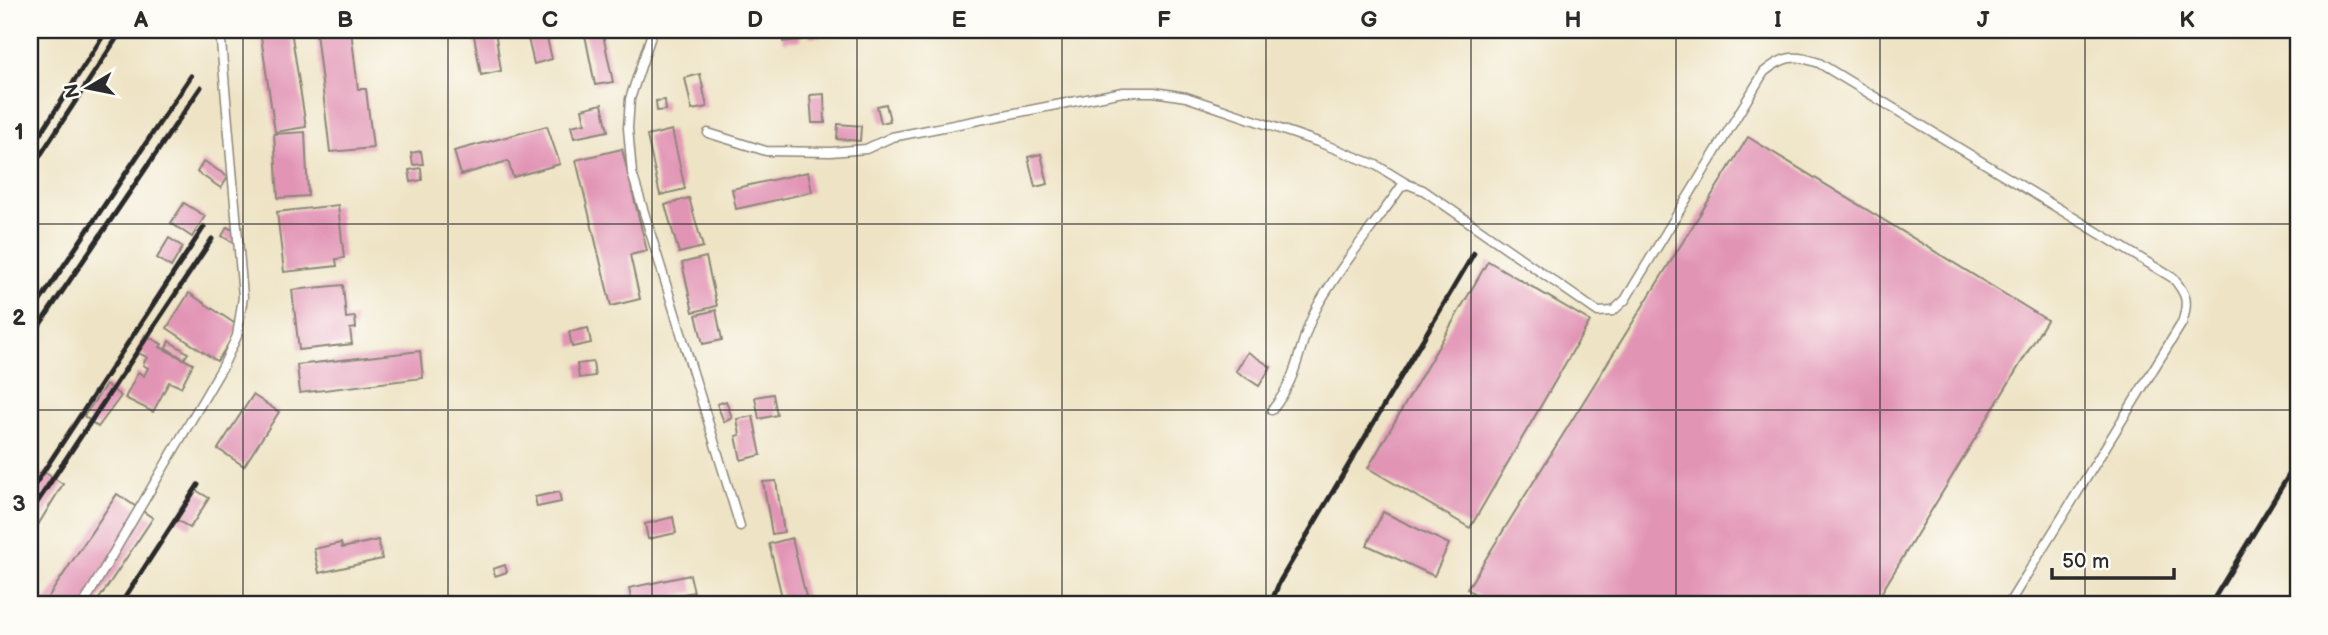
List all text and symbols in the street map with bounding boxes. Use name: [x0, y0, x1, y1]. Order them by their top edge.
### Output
text: A: [133, 6, 149, 34]
text: B: [337, 6, 353, 34]
text: C: [542, 6, 558, 34]
text: D: [747, 6, 763, 34]
text: E: [952, 6, 967, 34]
text: F: [1157, 6, 1171, 34]
text: G: [1361, 6, 1378, 34]
text: H: [1564, 6, 1582, 34]
text: I: [1774, 6, 1782, 34]
text: J: [1977, 6, 1990, 34]
text: K: [2179, 6, 2195, 34]
north arrow: [52, 52, 122, 122]
text: N: [60, 82, 85, 100]
text: 1: [14, 118, 24, 146]
text: 2: [12, 304, 26, 332]
text: 3: [12, 490, 26, 518]
scale bar: [2052, 537, 2174, 581]
text: 50 m: [2062, 549, 2109, 574]

